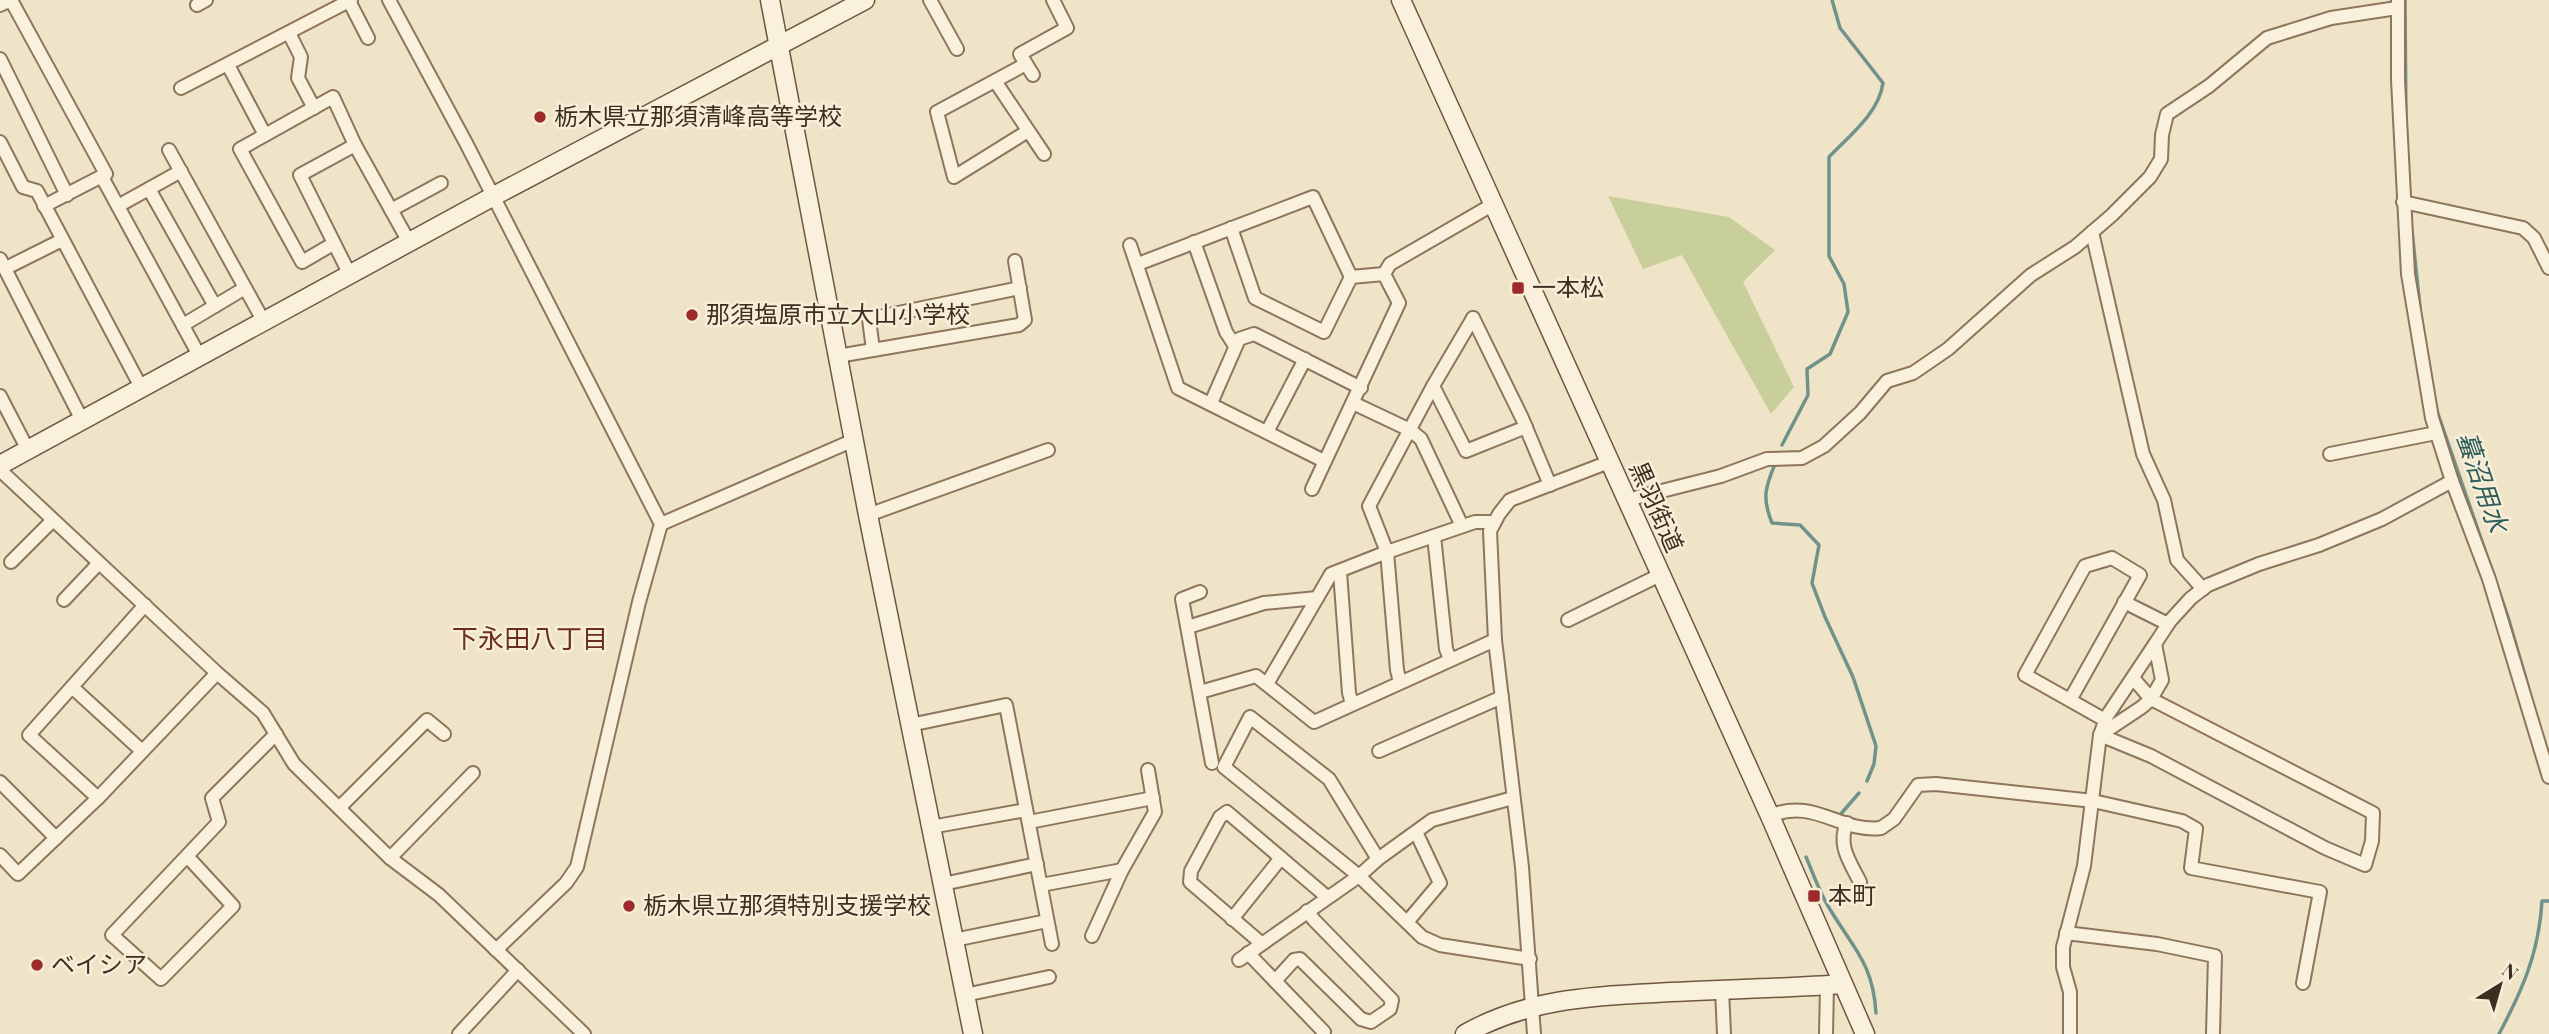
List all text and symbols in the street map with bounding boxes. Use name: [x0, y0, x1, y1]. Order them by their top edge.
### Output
place label: 栃木県立那須清峰高等学校: [554, 99, 842, 131]
marker: 栃木県立那須清峰高等学校: [532, 109, 548, 125]
place label: 一本松: [1532, 270, 1604, 302]
marker: 一本松: [1510, 280, 1526, 296]
place label: 那須塩原市立大山小学校: [706, 297, 970, 329]
marker: 那須塩原市立大山小学校: [684, 307, 700, 323]
water label: 蟇沼用水: [2450, 427, 2518, 539]
street label: 黒羽街道: [1624, 456, 1692, 557]
district label: 下永田八丁目: [452, 620, 608, 655]
place label: 本町: [1828, 878, 1876, 910]
place label: 栃木県立那須特別支援学校: [643, 888, 931, 920]
marker: 本町: [1806, 888, 1822, 904]
marker: 栃木県立那須特別支援学校: [621, 898, 637, 914]
place label: ベイシア: [51, 947, 147, 979]
north arrow: [2465, 950, 2535, 1020]
text: N: [2498, 956, 2524, 985]
marker: ベイシア: [29, 957, 45, 973]

